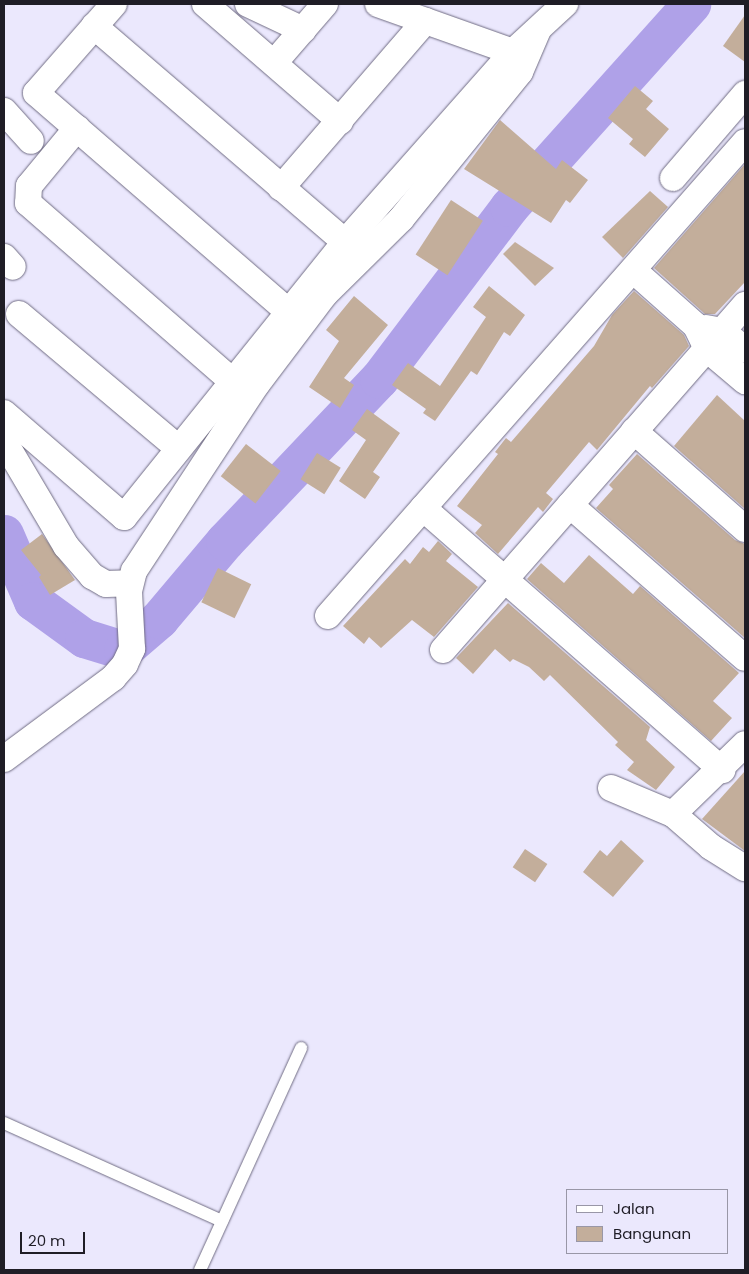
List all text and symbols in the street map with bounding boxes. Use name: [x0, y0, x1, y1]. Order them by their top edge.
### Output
legend: [566, 1189, 729, 1254]
text: Jalan: [613, 1198, 655, 1219]
scale bar: [22, 1222, 88, 1254]
text: Bangunan: [613, 1223, 691, 1244]
text: 20 m: [28, 1230, 66, 1251]

